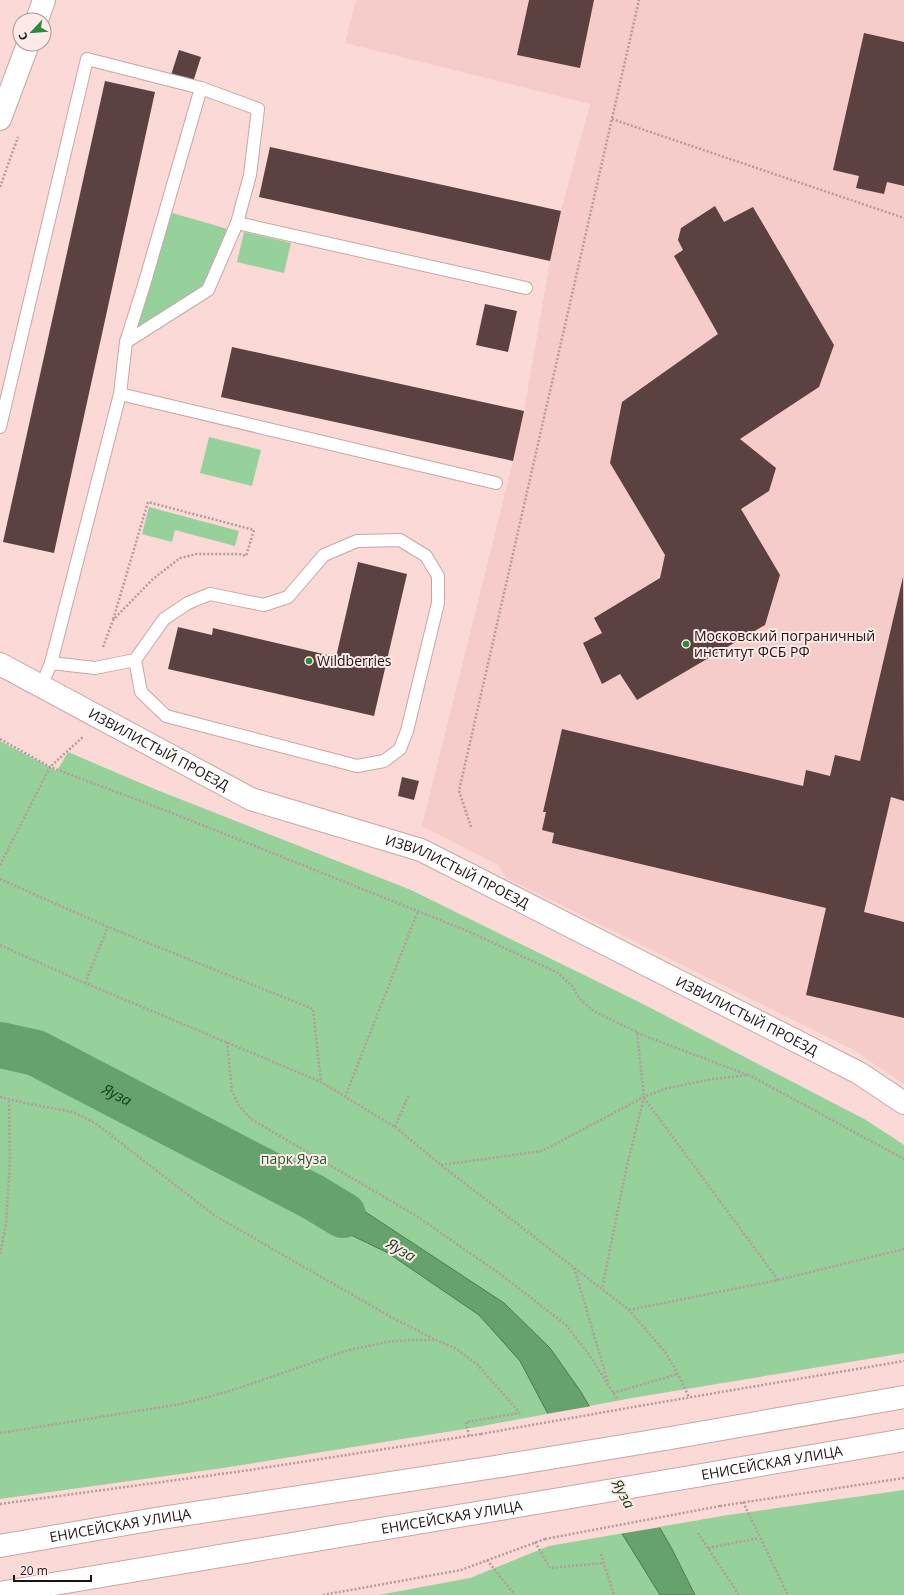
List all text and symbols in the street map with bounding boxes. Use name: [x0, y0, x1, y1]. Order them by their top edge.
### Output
north arrow: [12, 12, 52, 52]
text: С: [14, 30, 31, 43]
place label: Московский пограничный институт ФСБ РФ: [694, 626, 875, 661]
marker: Московский пограничный институт ФСБ РФ: [681, 639, 691, 649]
place label: Wildberries: [317, 651, 392, 670]
marker: Wildberries: [304, 656, 314, 666]
street label: ИЗВИЛИСТЫЙ ПРОЕЗД: [85, 703, 233, 795]
street label: ИЗВИЛИСТЫЙ ПРОЕЗД: [383, 830, 533, 913]
street label: ИЗВИЛИСТЫЙ ПРОЕЗД: [673, 971, 821, 1060]
water label: Яуза: [98, 1078, 136, 1110]
park label: парк Яуза: [261, 1149, 327, 1168]
water label: Яуза: [382, 1232, 420, 1266]
street label: ЕНИСЕЙСКАЯ УЛИЦА: [700, 1441, 844, 1484]
water label: Яуза: [607, 1474, 640, 1512]
street label: ЕНИСЕЙСКАЯ УЛИЦА: [379, 1495, 524, 1538]
street label: ЕНИСЕЙСКАЯ УЛИЦА: [48, 1504, 192, 1546]
scale bar: [14, 1557, 91, 1583]
text: 20 m: [20, 1562, 48, 1579]

